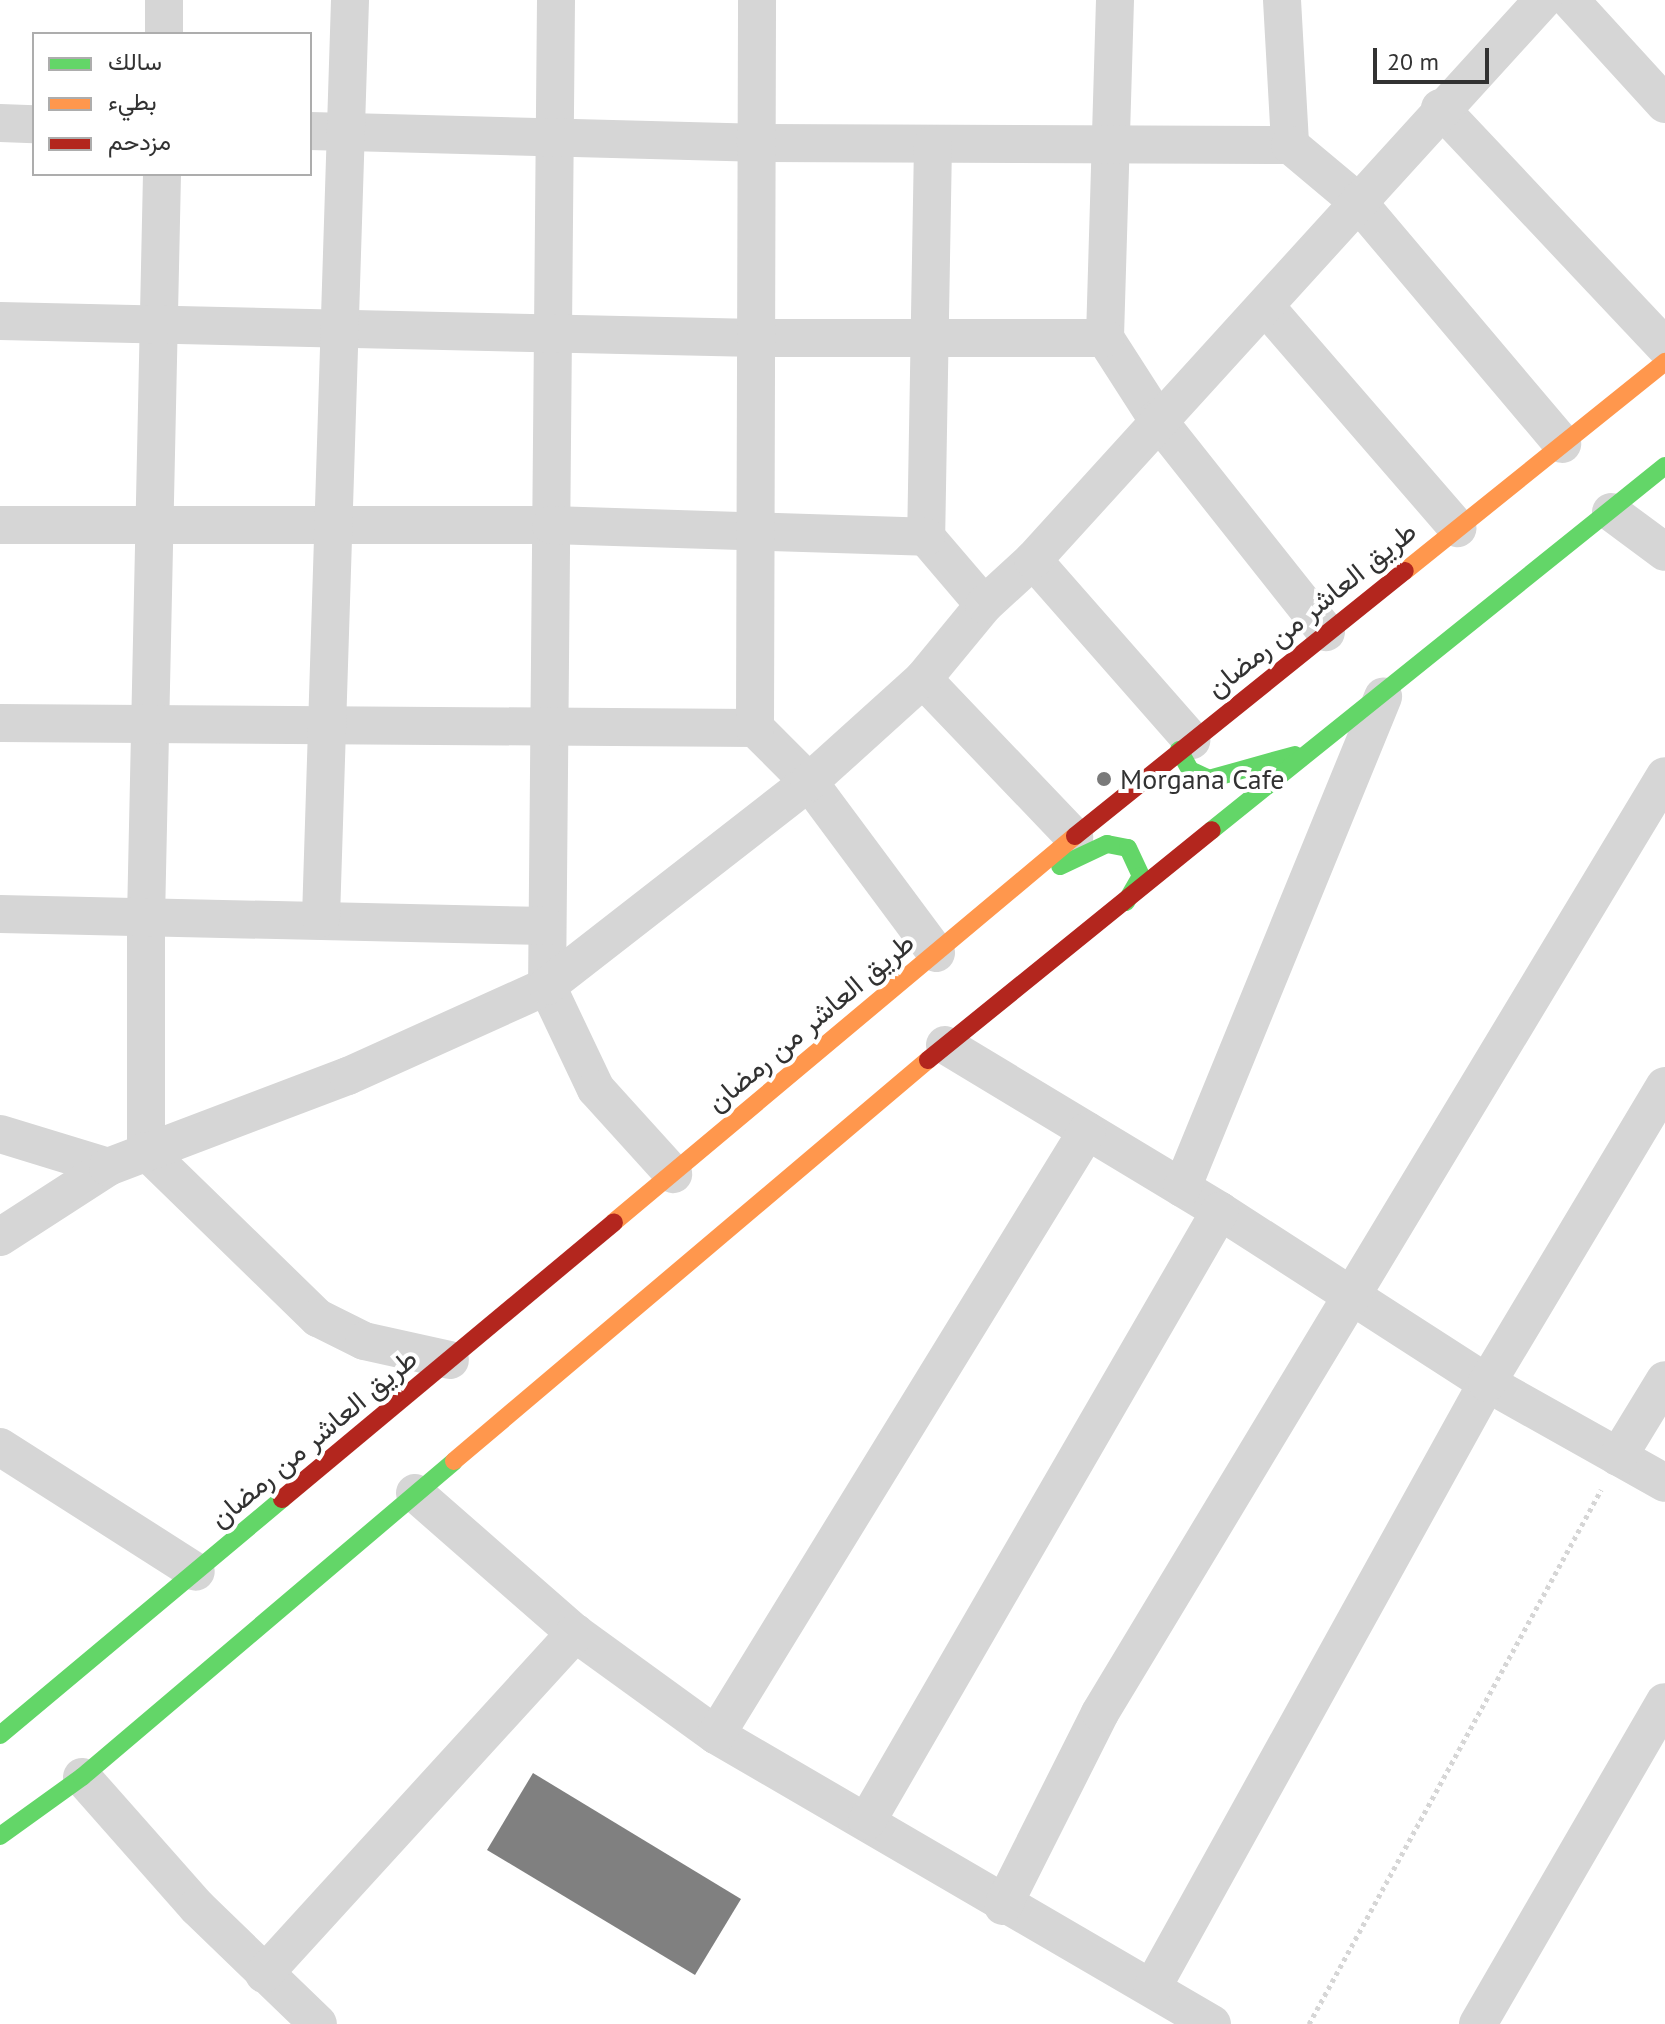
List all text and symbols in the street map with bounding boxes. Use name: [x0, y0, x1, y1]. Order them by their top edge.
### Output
legend: [32, 32, 312, 176]
scale bar: [1377, 32, 1493, 82]
text: سالك: [108, 46, 162, 77]
text: 20 m: [1387, 46, 1439, 77]
text: بطيء: [108, 86, 157, 117]
text: مزدحم: [108, 126, 171, 157]
street label: طريق العاشر من رمضان: [1199, 514, 1423, 704]
place label: Morgana Cafe: [1120, 762, 1285, 796]
marker: Morgana Cafe: [1095, 770, 1113, 788]
street label: طريق العاشر من رمضان: [699, 925, 921, 1119]
street label: طريق العاشر من رمضان: [202, 1341, 424, 1535]

